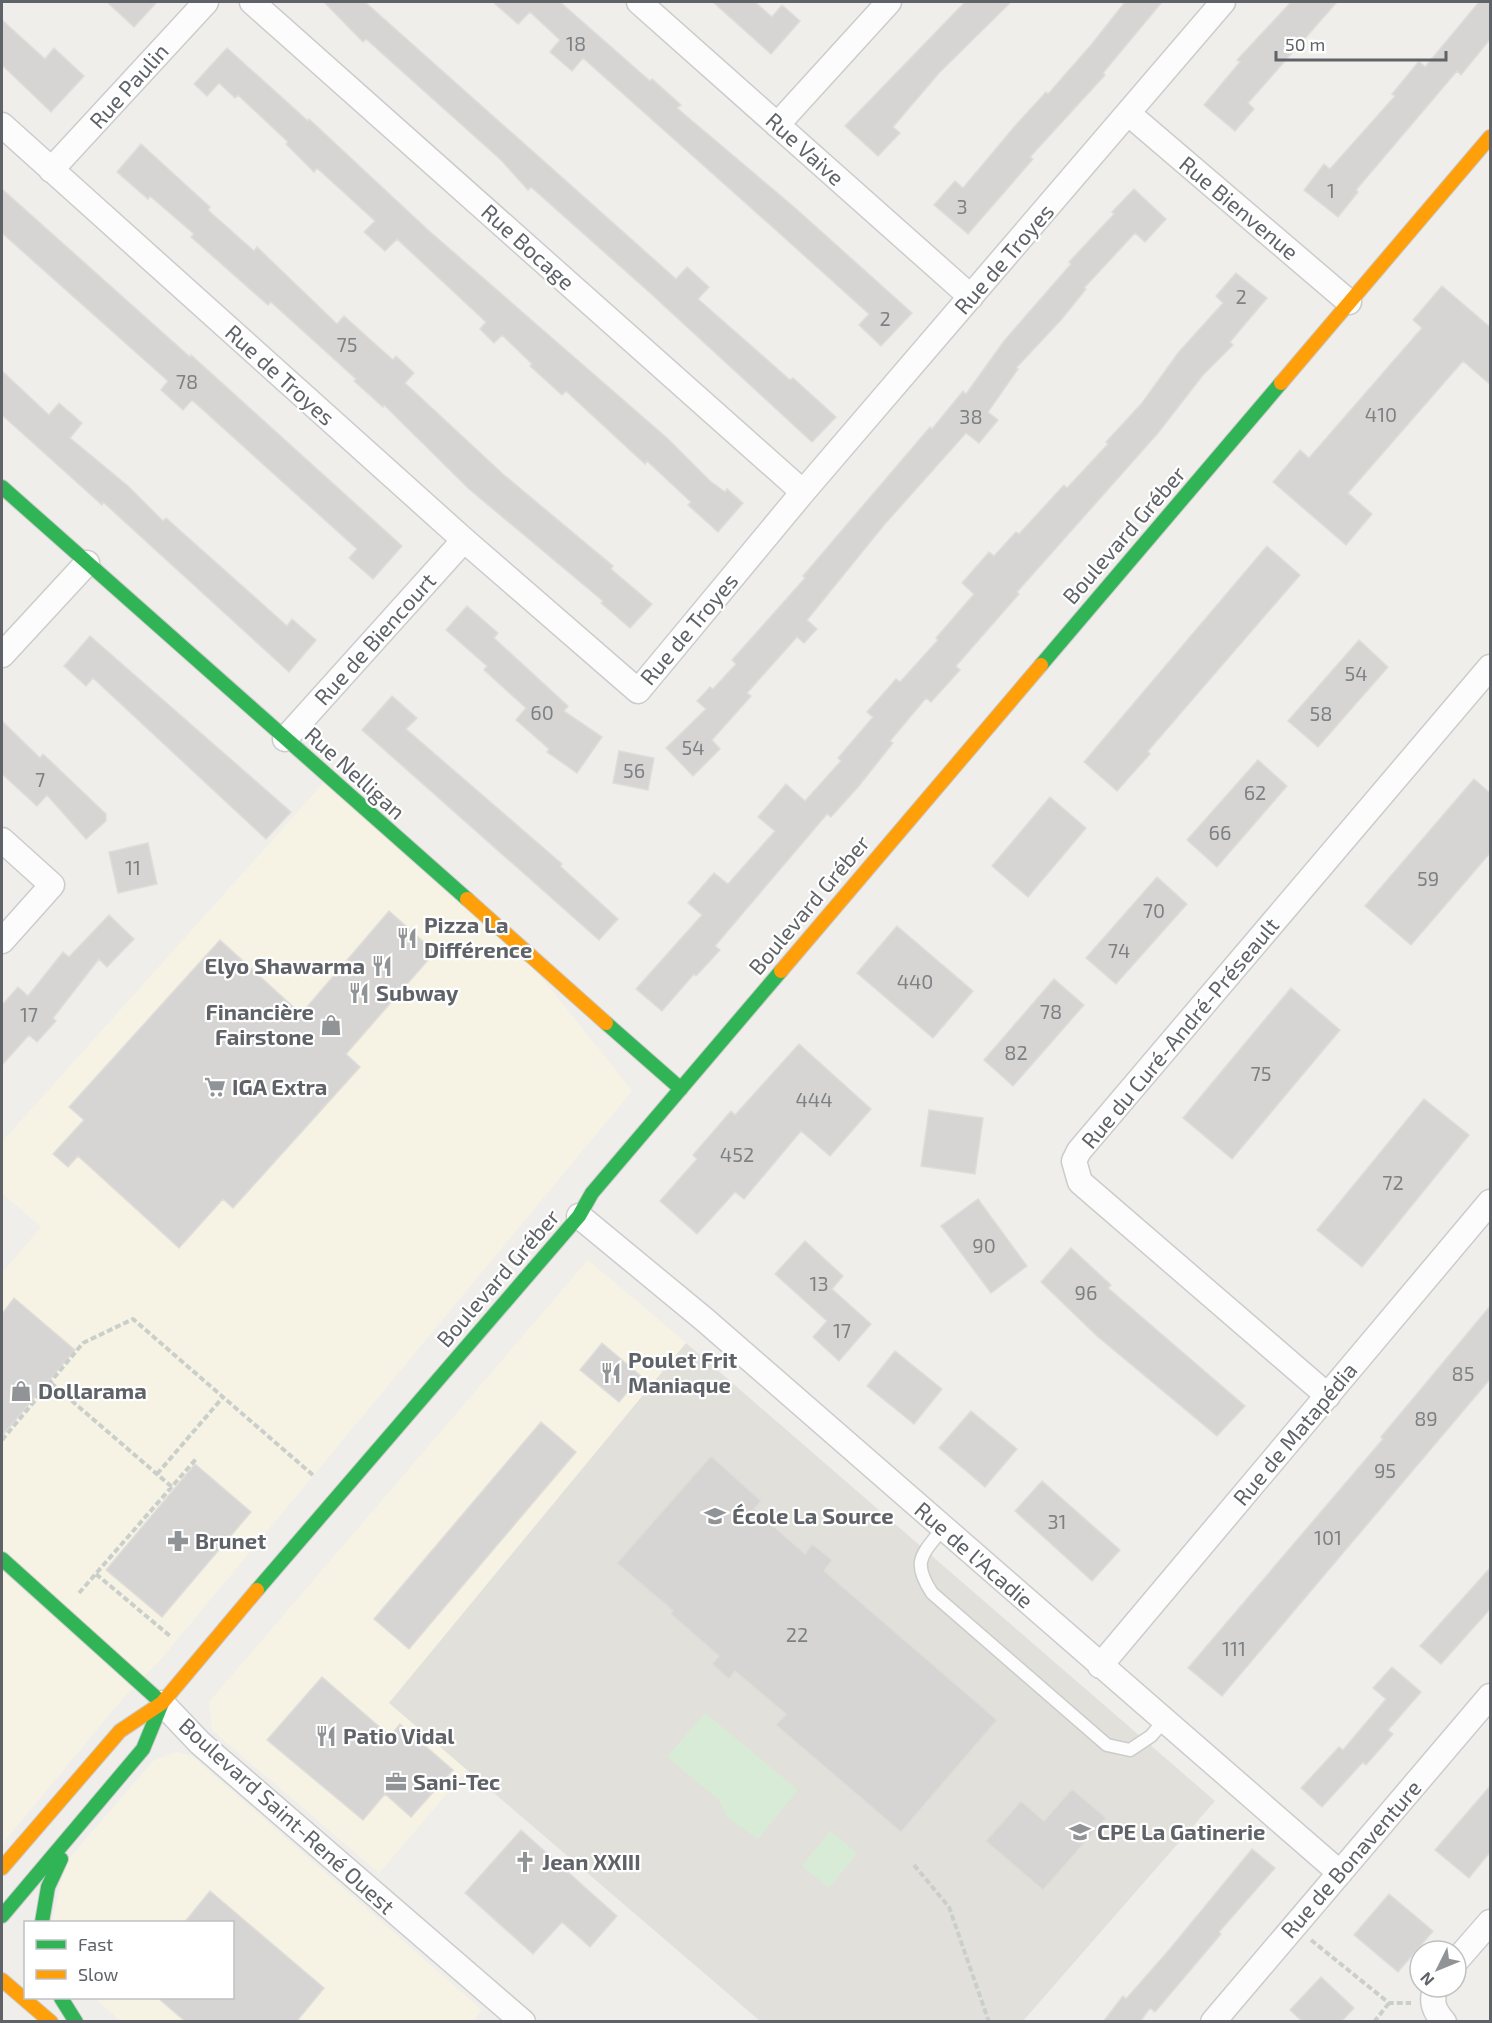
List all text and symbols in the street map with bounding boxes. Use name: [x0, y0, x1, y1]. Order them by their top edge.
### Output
scale bar: [1276, 24, 1446, 62]
house number: 18: [566, 31, 586, 55]
text: 50 m: [1285, 33, 1325, 55]
street label: Rue Paulin: [83, 38, 173, 133]
street label: Rue Vaive: [761, 106, 850, 190]
street label: Rue Bienvenue: [1175, 150, 1304, 264]
house number: 1: [1327, 178, 1335, 202]
house number: 3: [956, 194, 968, 218]
street label: Rue Bocage: [477, 198, 580, 295]
street label: Rue de Troyes: [948, 198, 1058, 319]
house number: 2: [1235, 284, 1247, 308]
house number: 2: [879, 306, 891, 330]
street label: Rue de Troyes: [221, 318, 341, 430]
house number: 75: [337, 332, 357, 356]
house number: 78: [176, 369, 198, 393]
house number: 410: [1365, 402, 1397, 426]
house number: 38: [959, 404, 983, 428]
street label: Boulevard Gréber: [1056, 460, 1190, 609]
street label: Rue de Biencourt: [308, 567, 440, 710]
street label: Rue de Troyes: [634, 567, 742, 689]
house number: 54: [1344, 661, 1368, 685]
house number: 60: [530, 700, 554, 724]
house number: 58: [1310, 701, 1332, 725]
street label: Rue Nelligan: [300, 721, 411, 824]
house number: 54: [681, 735, 705, 759]
house number: 56: [623, 758, 645, 782]
house number: 7: [35, 767, 45, 791]
house number: 62: [1244, 780, 1266, 804]
house number: 66: [1209, 820, 1231, 844]
street label: Boulevard Gréber: [742, 829, 874, 979]
house number: 11: [125, 855, 141, 879]
house number: 59: [1417, 866, 1439, 890]
house number: 70: [1143, 898, 1165, 922]
place label: Pizza La Différence: [424, 911, 532, 962]
street label: Rue du Curé-André-Préseault: [1075, 912, 1283, 1153]
restaurant icon: Pizza La Différence: [395, 926, 419, 950]
house number: 74: [1108, 938, 1130, 962]
place label: Elyo Shawarma: [205, 952, 365, 979]
restaurant icon: Elyo Shawarma: [370, 954, 394, 978]
house number: 440: [897, 969, 933, 993]
place label: Subway: [376, 979, 459, 1006]
restaurant icon: Subway: [347, 981, 371, 1005]
place label: Financière Fairstone: [205, 998, 314, 1049]
house number: 78: [1040, 999, 1062, 1023]
house number: 17: [20, 1002, 38, 1026]
shop icon: Financière Fairstone: [319, 1013, 343, 1037]
house number: 82: [1004, 1040, 1028, 1064]
house number: 75: [1251, 1061, 1271, 1085]
place label: IGA Extra: [232, 1073, 327, 1099]
supermarket icon: IGA Extra: [203, 1075, 227, 1099]
house number: 444: [796, 1087, 832, 1111]
house number: 452: [720, 1142, 754, 1166]
house number: 72: [1382, 1170, 1404, 1194]
street label: Boulevard Gréber: [430, 1203, 564, 1352]
house number: 90: [972, 1233, 996, 1257]
house number: 13: [809, 1271, 829, 1295]
house number: 96: [1075, 1280, 1097, 1304]
house number: 17: [833, 1318, 851, 1342]
place label: Poulet Frit Maniaque: [628, 1346, 737, 1397]
street label: Rue de Matapédia: [1227, 1357, 1362, 1510]
restaurant icon: Poulet Frit Maniaque: [599, 1361, 623, 1385]
house number: 85: [1452, 1361, 1474, 1385]
place label: Dollarama: [38, 1377, 147, 1403]
shop icon: Dollarama: [9, 1379, 33, 1403]
house number: 89: [1414, 1406, 1438, 1430]
house number: 95: [1374, 1458, 1396, 1482]
street label: Rue de l'Acadie: [910, 1496, 1039, 1613]
place label: École La Source: [732, 1502, 894, 1528]
school or university icon: École La Source: [703, 1504, 727, 1528]
house number: 31: [1047, 1509, 1067, 1533]
house number: 101: [1314, 1525, 1342, 1549]
place label: Brunet: [195, 1527, 266, 1553]
pharmacy icon: Brunet: [166, 1529, 190, 1553]
house number: 22: [786, 1622, 808, 1646]
house number: 111: [1222, 1636, 1246, 1660]
street label: Boulevard Saint-René Ouest: [175, 1712, 401, 1919]
place label: Patio Vidal: [343, 1722, 455, 1748]
restaurant icon: Patio Vidal: [314, 1724, 338, 1748]
place label: Sani-Tec: [413, 1768, 500, 1794]
office icon: Sani-Tec: [384, 1770, 408, 1794]
street label: Rue de Bonaventure: [1275, 1774, 1426, 1943]
place label: CPE La Gatinerie: [1097, 1818, 1265, 1844]
school or university icon: CPE La Gatinerie: [1068, 1820, 1092, 1844]
place label: Jean XXIII: [542, 1848, 641, 1874]
church icon: Jean XXIII: [513, 1850, 537, 1874]
legend: [24, 1921, 234, 1999]
text: Fast: [78, 1933, 113, 1955]
north arrow: [1408, 1939, 1468, 1999]
text: Slow: [78, 1963, 119, 1985]
text: N: [1416, 1969, 1438, 1990]

